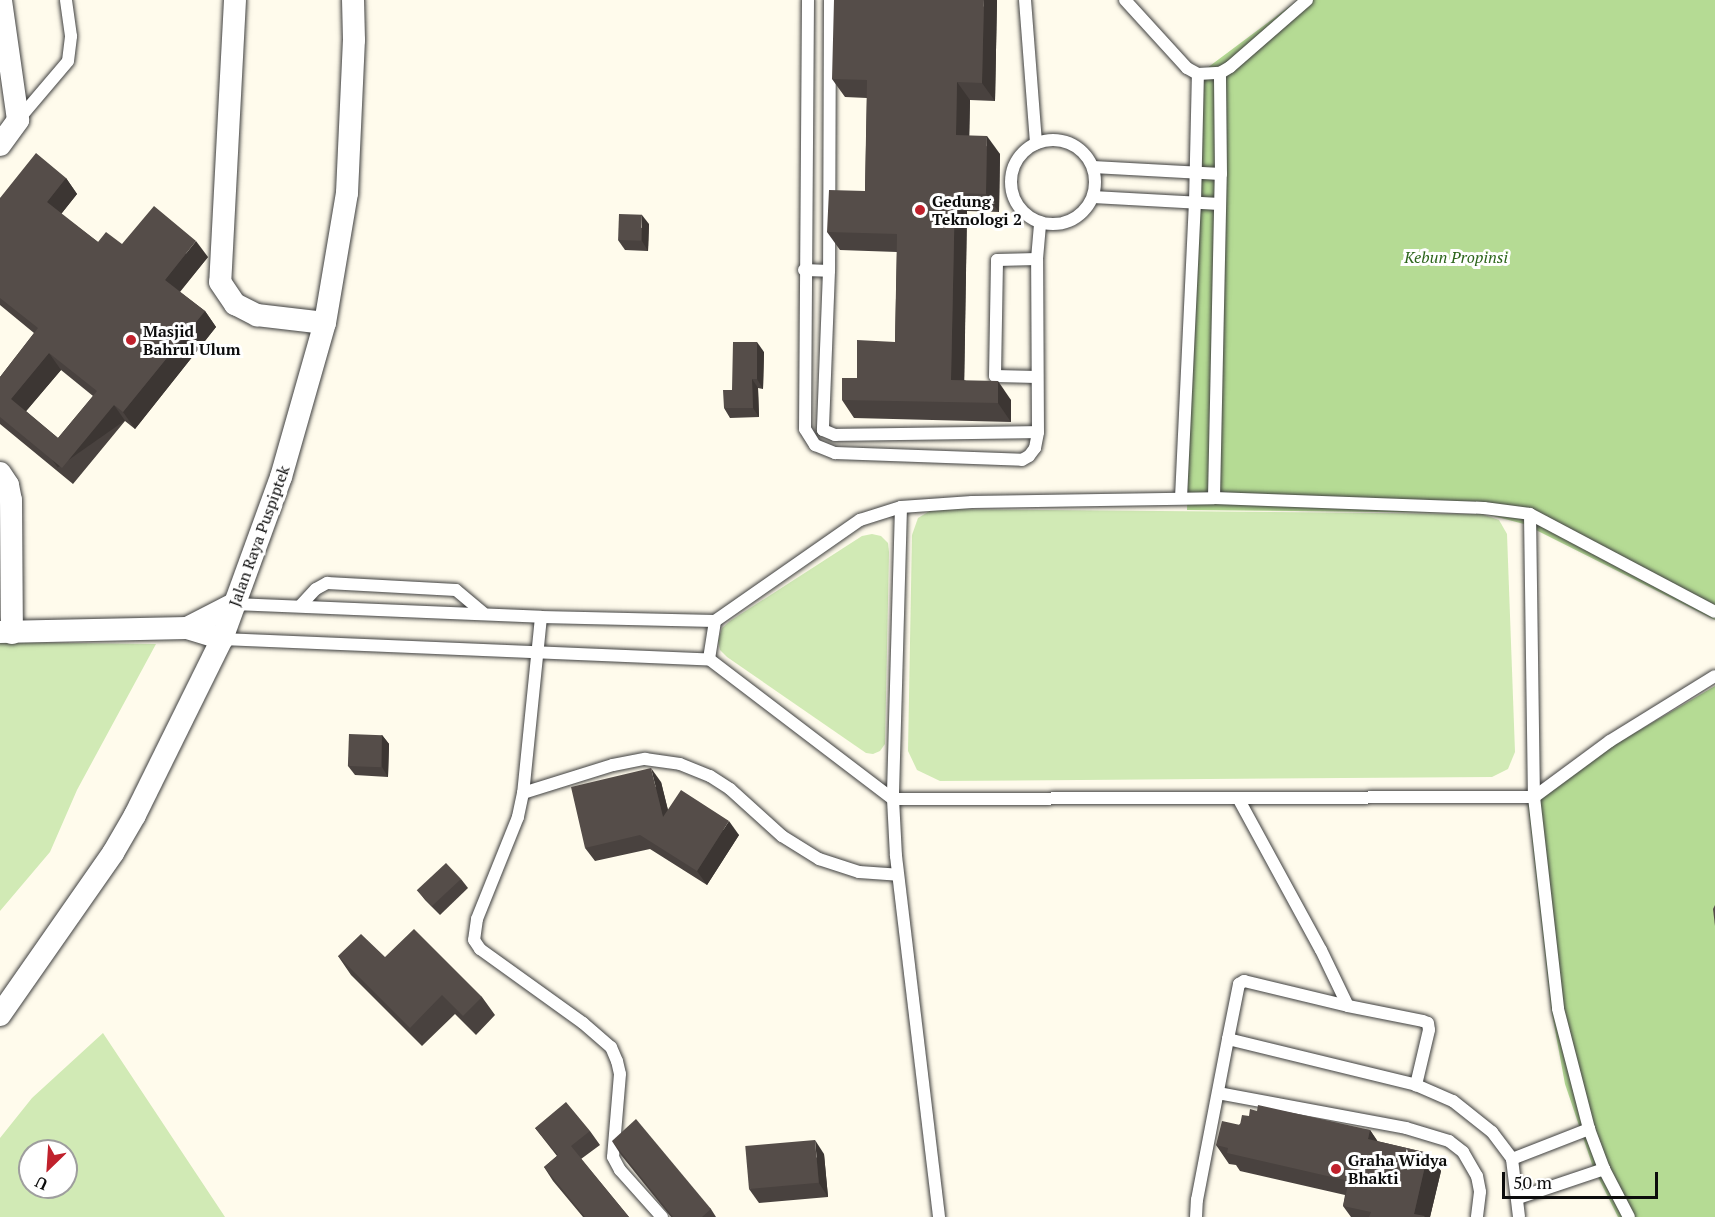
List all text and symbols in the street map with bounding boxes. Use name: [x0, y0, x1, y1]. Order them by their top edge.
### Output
place label: Gedung Teknologi 2: [932, 191, 1022, 229]
marker: Gedung Teknologi 2: [913, 203, 927, 217]
park label: Kebun Propinsi: [1404, 247, 1508, 267]
place label: Masjid Bahrul Ulum: [143, 321, 241, 359]
marker: Masjid Bahrul Ulum: [124, 333, 138, 347]
street label: Jalan Raya Puspiptek: [225, 463, 293, 609]
north arrow: [18, 1139, 78, 1199]
place label: Graha Widya Bhakti: [1348, 1150, 1447, 1188]
scale bar: [1505, 1160, 1661, 1198]
marker: Graha Widya Bhakti: [1329, 1162, 1343, 1176]
text: 50 m: [1513, 1170, 1552, 1194]
text: U: [31, 1171, 51, 1196]

